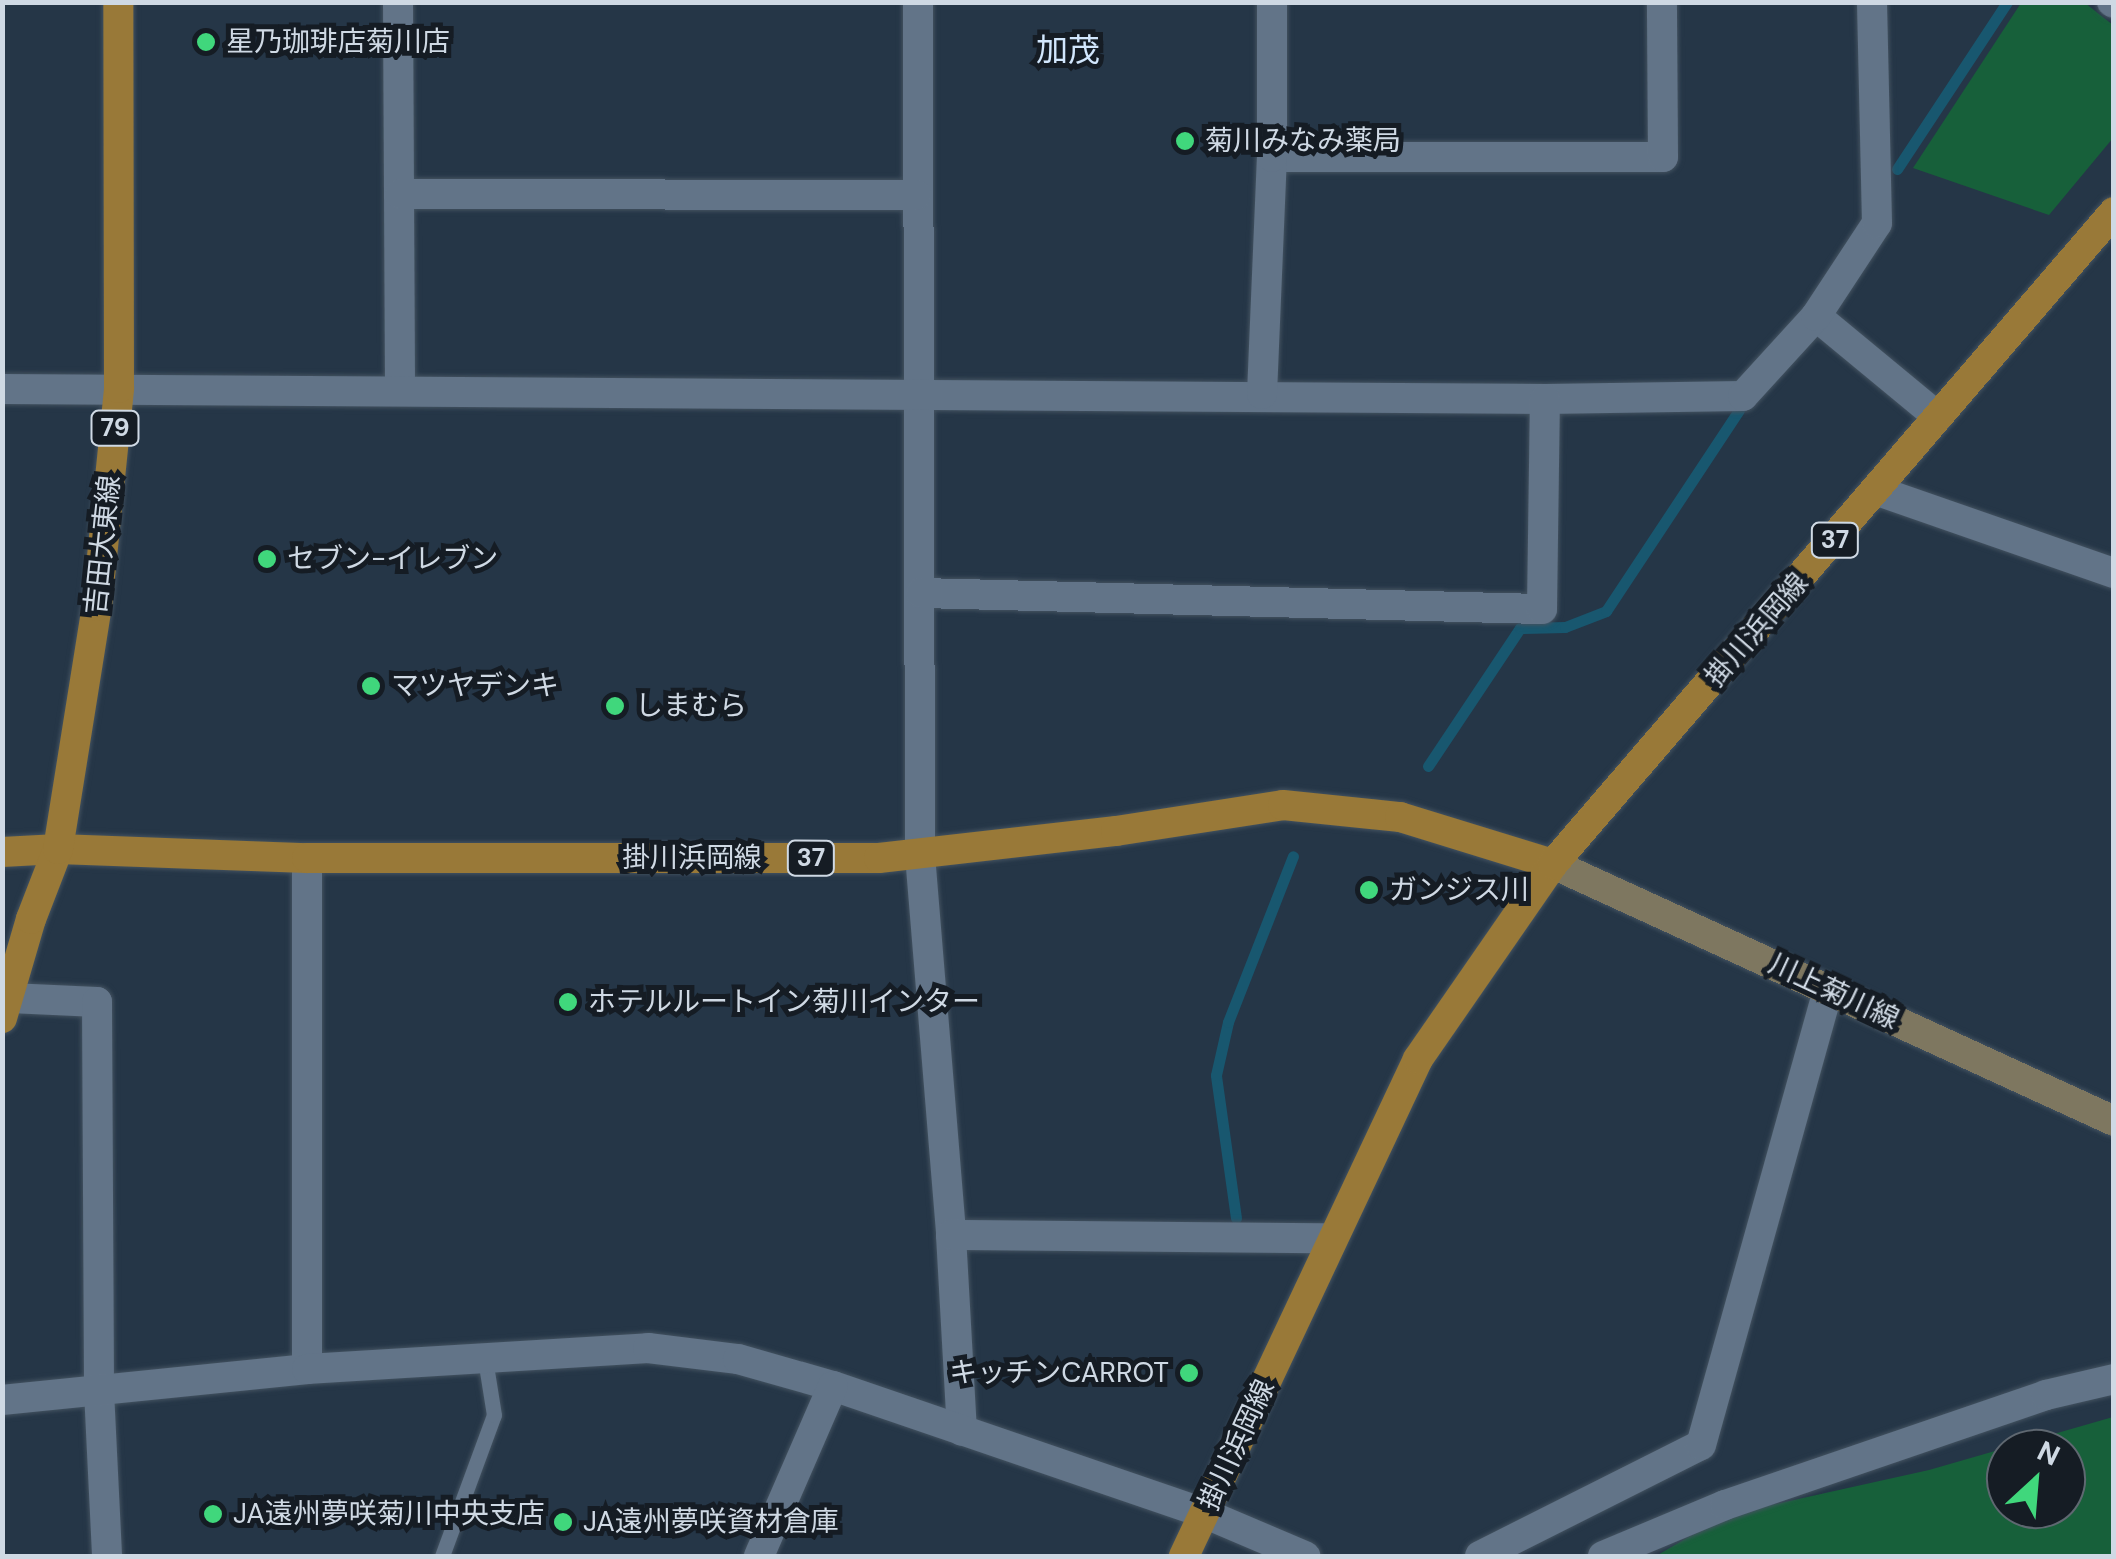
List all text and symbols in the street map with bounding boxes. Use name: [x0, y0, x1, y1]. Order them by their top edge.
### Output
place label: 星乃珈琲店菊川店: [226, 25, 450, 59]
marker: 星乃珈琲店菊川店: [195, 31, 217, 53]
district label: 加茂: [1036, 31, 1100, 69]
place label: 菊川みなみ薬局: [1205, 124, 1401, 158]
marker: 菊川みなみ薬局: [1174, 130, 1196, 152]
road number: 79: [90, 408, 140, 448]
street label: 吉田大東線: [79, 474, 127, 616]
road number: 37: [1810, 520, 1860, 560]
place label: セブン-イレブン: [287, 542, 498, 576]
marker: セブン-イレブン: [256, 548, 278, 570]
street label: 掛川浜岡線: [1698, 566, 1816, 694]
place label: マツヤデンキ: [391, 669, 559, 703]
marker: マツヤデンキ: [360, 675, 382, 697]
place label: しまむら: [635, 689, 747, 723]
marker: しまむら: [604, 695, 626, 717]
road number: 37: [786, 838, 836, 878]
street label: 掛川浜岡線: [622, 841, 762, 875]
place label: ガンジス川: [1389, 873, 1529, 907]
marker: ガンジス川: [1358, 879, 1380, 901]
street label: 川上菊川線: [1763, 947, 1905, 1037]
place label: ホテルルートイン菊川インター: [588, 985, 980, 1019]
marker: ホテルルートイン菊川インター: [557, 991, 579, 1013]
place label: キッチンCARROT: [949, 1356, 1169, 1390]
marker: キッチンCARROT: [1178, 1362, 1200, 1384]
street label: 掛川浜岡線: [1192, 1374, 1282, 1516]
north arrow: [1986, 1429, 2086, 1529]
text: N: [2031, 1432, 2066, 1474]
place label: JA遠州夢咲菊川中央支店: [233, 1497, 545, 1531]
marker: JA遠州夢咲菊川中央支店: [202, 1503, 224, 1525]
place label: JA遠州夢咲資材倉庫: [583, 1505, 839, 1539]
marker: JA遠州夢咲資材倉庫: [552, 1511, 574, 1533]

